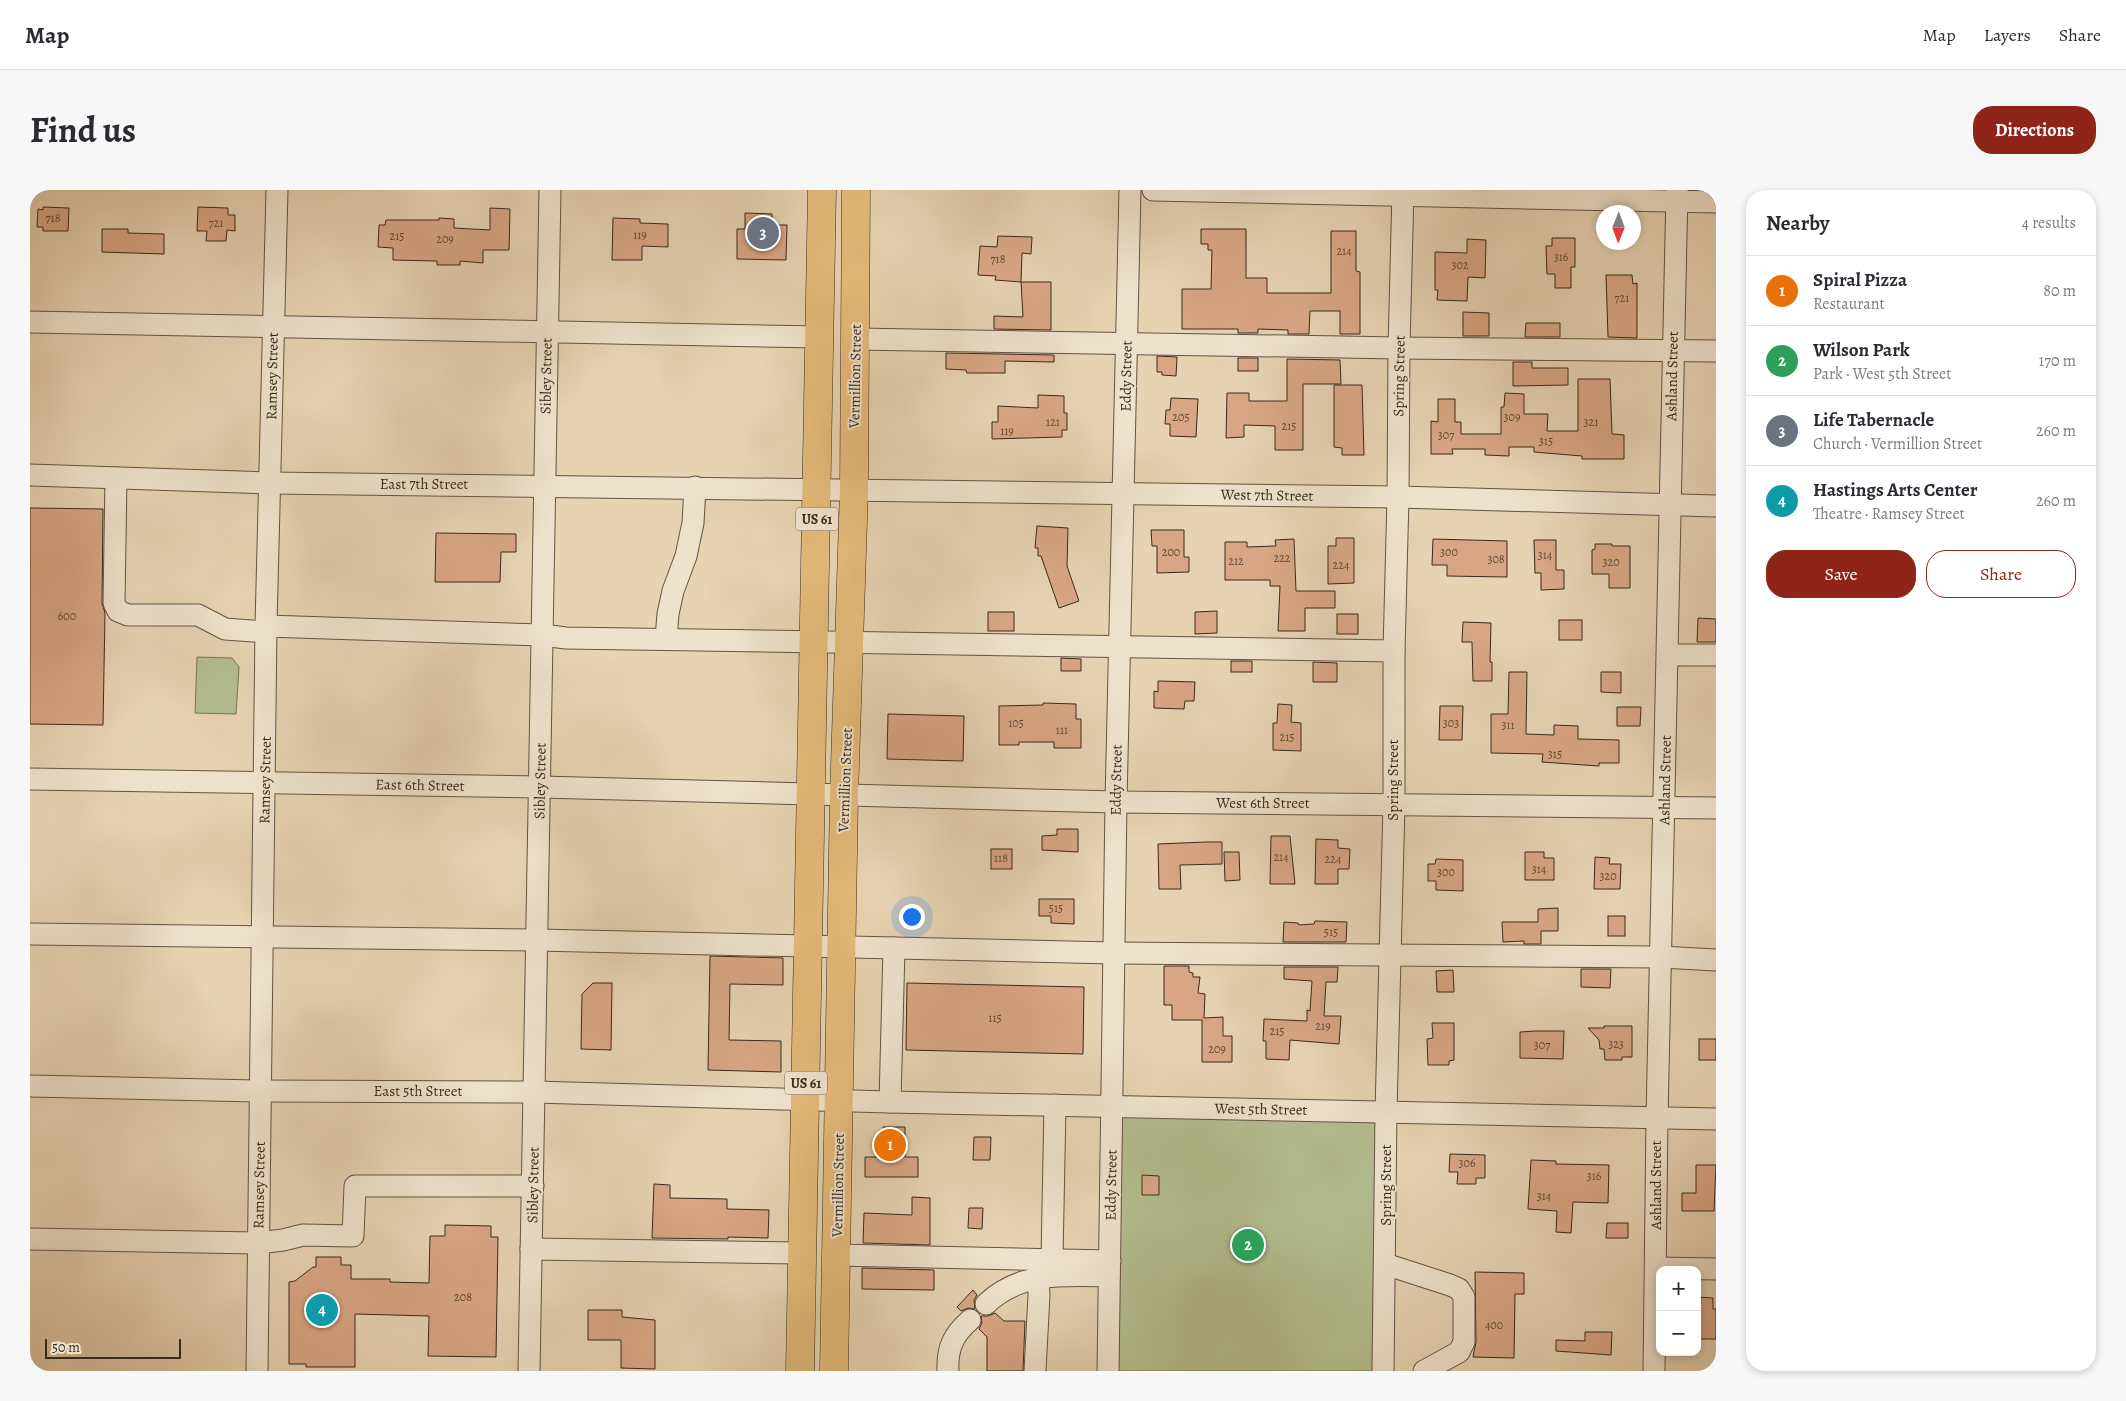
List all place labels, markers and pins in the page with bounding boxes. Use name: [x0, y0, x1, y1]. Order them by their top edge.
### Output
pin: 3: [747, 214, 779, 252]
pin: 1: [874, 1126, 906, 1164]
pin: 2: [1232, 1226, 1264, 1264]
pin: 4: [306, 1291, 338, 1329]

